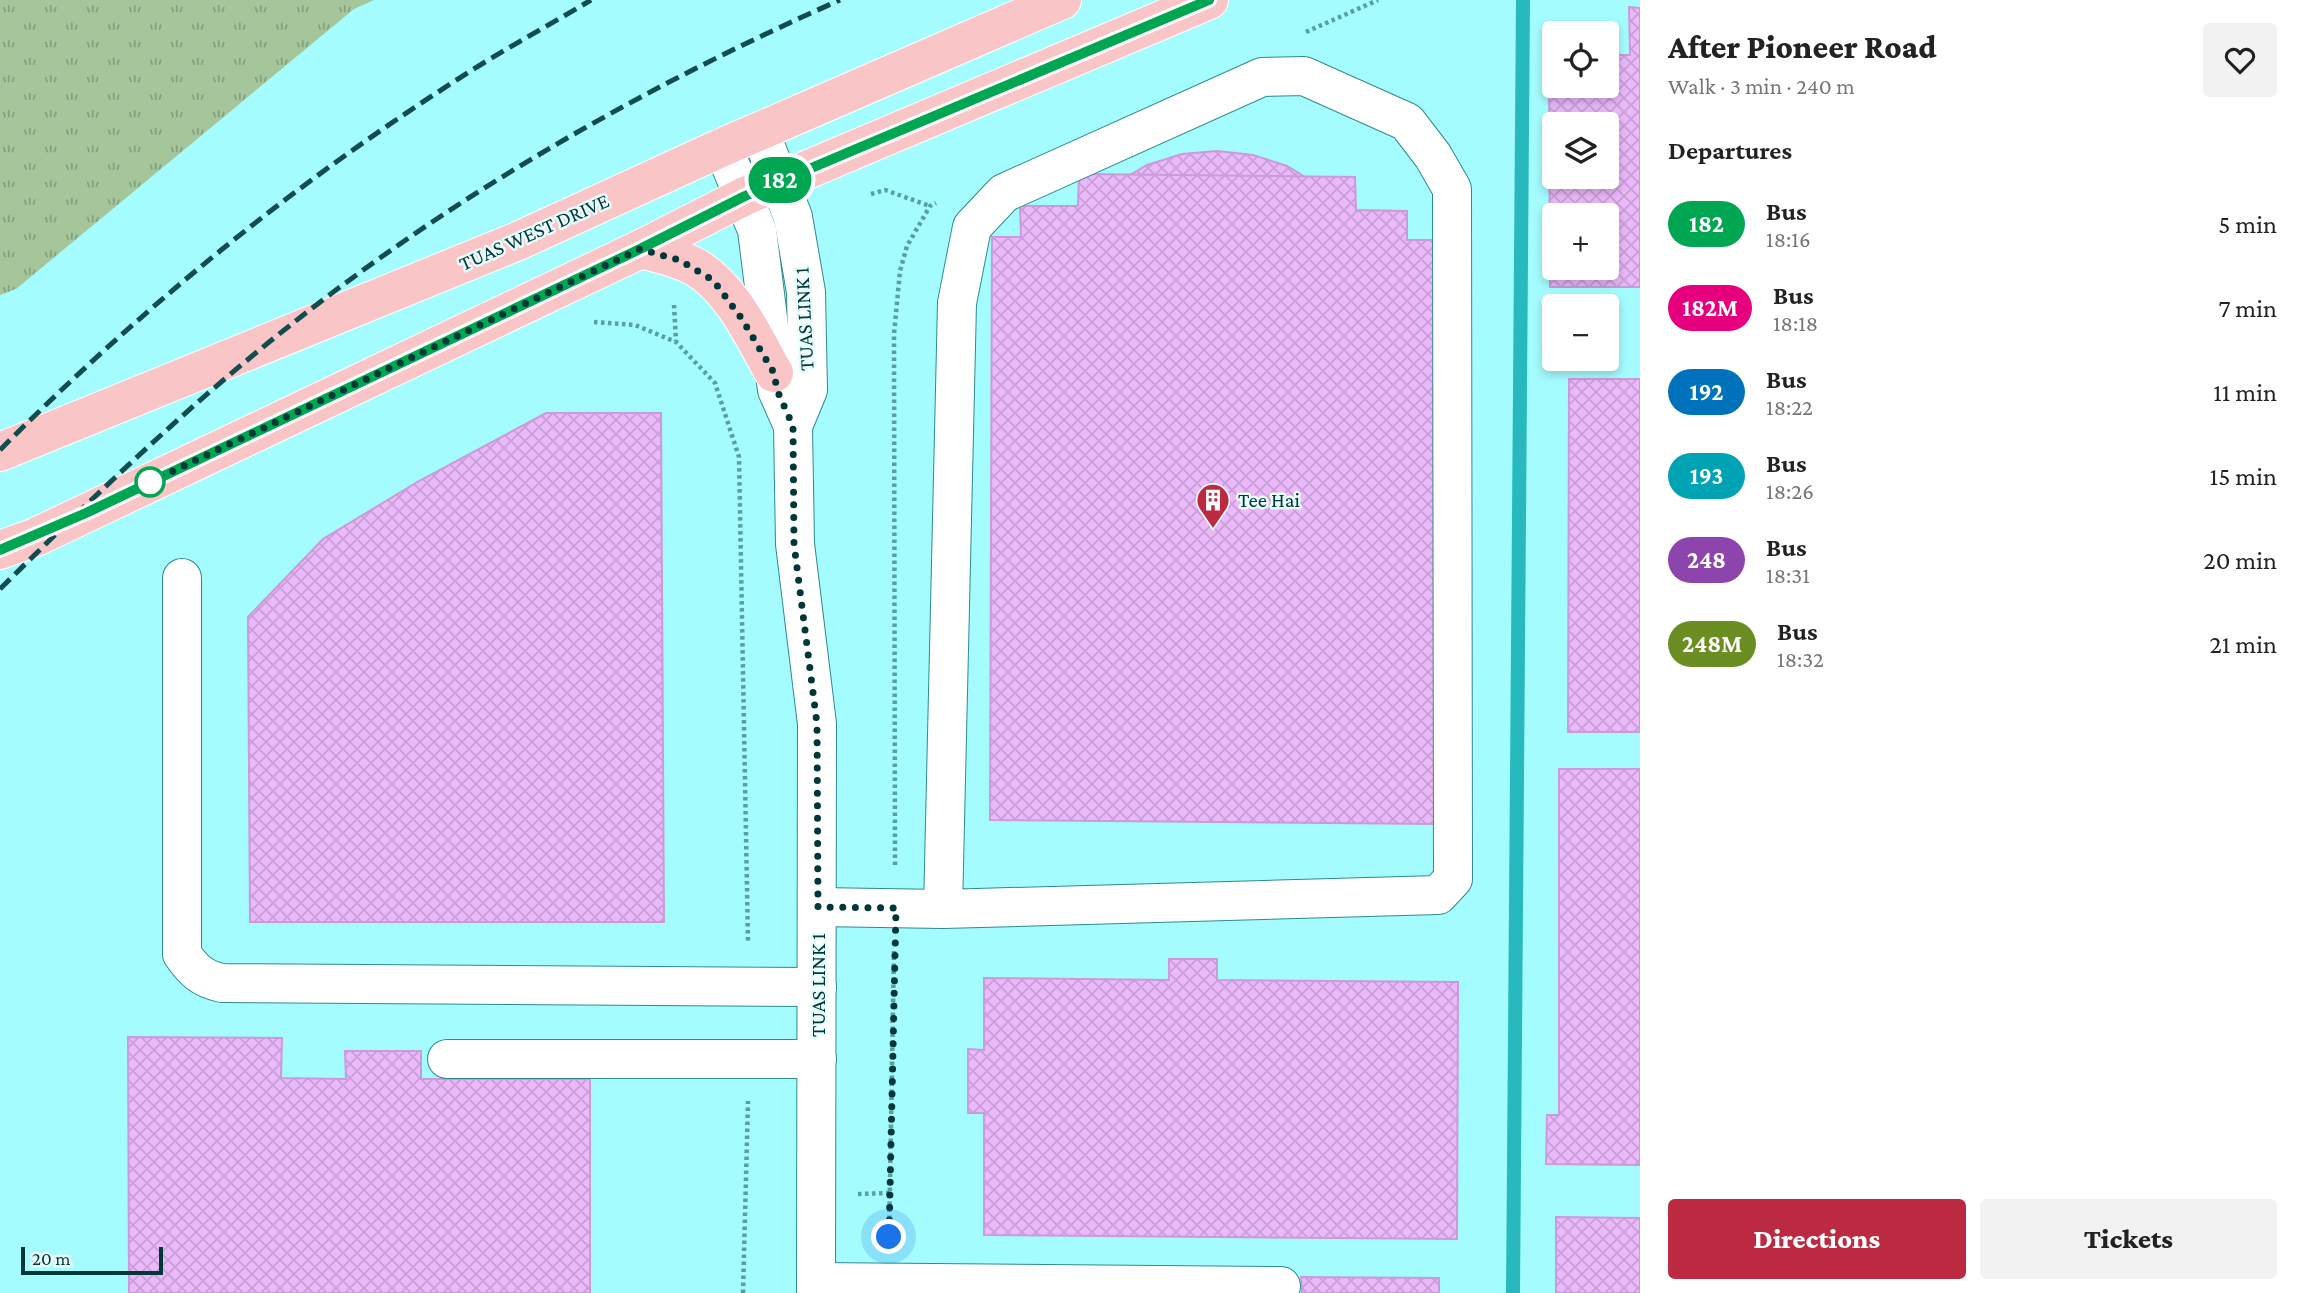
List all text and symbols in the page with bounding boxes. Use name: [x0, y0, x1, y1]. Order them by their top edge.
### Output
map controls: [1542, 21, 1619, 371]
button: locate: [1542, 21, 1619, 98]
button: heart: [2203, 23, 2277, 97]
text: After Pioneer Road: [1668, 28, 1937, 65]
text: Walk · 3 min · 240 m: [1668, 73, 1855, 99]
button: layers: [1542, 112, 1619, 189]
text: Departures: [1668, 136, 1792, 165]
line badge: 182: [740, 157, 820, 203]
text: 182: [762, 166, 798, 193]
street label: TUAS WEST DRIVE: [455, 188, 613, 276]
text: Bus: [1766, 197, 1807, 226]
button: +: [1542, 203, 1619, 280]
text: 182: [1689, 210, 1724, 237]
text: 5 min: [2218, 210, 2277, 239]
text: 18:16: [1766, 226, 1811, 252]
street label: TUAS LINK 1: [789, 266, 819, 372]
text: Bus: [1773, 281, 1814, 310]
button: −: [1542, 294, 1619, 371]
text: 182M: [1682, 294, 1738, 321]
text: 7 min: [2218, 294, 2277, 323]
text: 18:18: [1773, 310, 1818, 336]
text: Bus: [1766, 365, 1807, 394]
text: 192: [1689, 378, 1724, 405]
text: 11 min: [2213, 378, 2277, 407]
text: 18:22: [1766, 394, 1813, 420]
text: Bus: [1766, 449, 1807, 478]
text: 193: [1690, 462, 1723, 489]
text: 15 min: [2210, 462, 2277, 491]
unlabelled marker: [135, 467, 165, 497]
text: 18:26: [1766, 478, 1814, 504]
building icon: Tee Hai: [1194, 481, 1232, 530]
place label: Tee Hai: [1238, 488, 1300, 512]
text: Bus: [1766, 533, 1807, 562]
text: 248: [1687, 546, 1726, 573]
text: 20 min: [2203, 546, 2277, 575]
text: 18:31: [1766, 562, 1810, 588]
text: Bus: [1777, 617, 1818, 646]
text: 248M: [1682, 630, 1742, 657]
text: 21 min: [2209, 630, 2277, 659]
text: 18:32: [1777, 646, 1824, 672]
street label: TUAS LINK 1: [806, 933, 830, 1037]
button: Directions: [1668, 1199, 1966, 1279]
button: Tickets: [1980, 1199, 2277, 1279]
your location: [871, 1219, 906, 1254]
scale bar: [21, 1244, 163, 1276]
text: 20 m: [32, 1248, 71, 1269]

